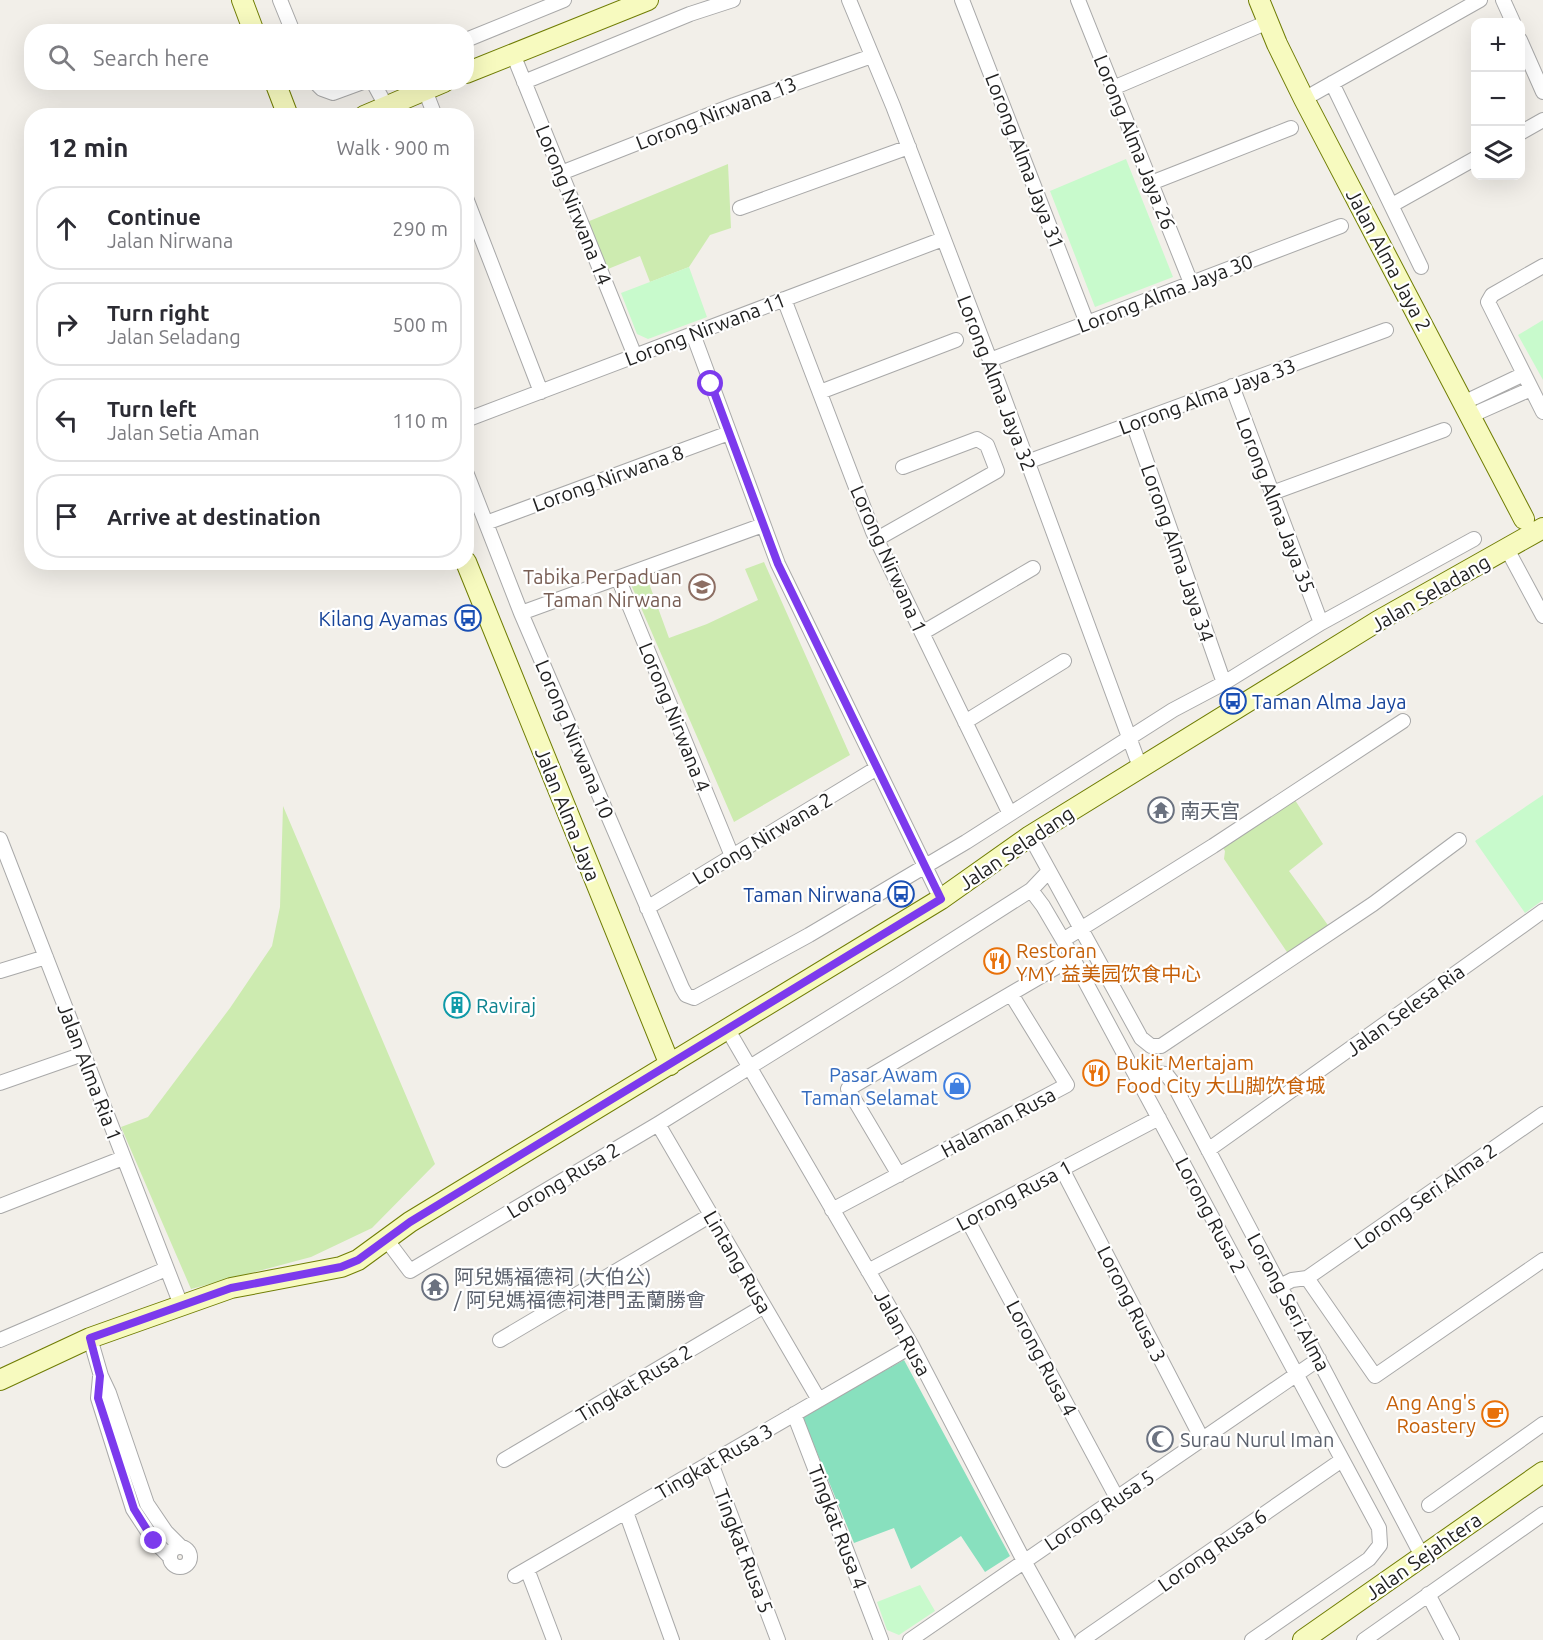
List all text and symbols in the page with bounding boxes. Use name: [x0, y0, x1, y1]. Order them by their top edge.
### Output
map controls: [1471, 18, 1525, 180]
button: +: [1471, 18, 1525, 72]
search box: [24, 24, 474, 90]
icon: search: [45, 41, 78, 74]
text: Search here: [93, 45, 209, 70]
street label: Lorong Alma Jaya 26: [1089, 51, 1181, 233]
street label: Lorong Alma Jaya 31: [981, 70, 1069, 252]
street label: Lorong Nirwana 13: [632, 72, 800, 154]
button: −: [1471, 72, 1525, 126]
street label: Lorong Nirwana 14: [531, 122, 617, 288]
button: layers: [1471, 126, 1525, 180]
text: 12 min: [48, 133, 128, 162]
text: Walk · 900 m: [337, 136, 450, 159]
street label: Jalan Alma Jaya 2: [1342, 185, 1436, 335]
text: Continue: [107, 204, 201, 229]
icon: ahead: [50, 212, 83, 245]
text: 290 m: [392, 217, 448, 240]
text: Jalan Nirwana: [107, 229, 233, 252]
street label: Lorong Alma Jaya 30: [1074, 249, 1256, 337]
street label: Lorong Nirwana 11: [621, 288, 789, 370]
street label: Lorong Alma Jaya 32: [953, 292, 1041, 474]
text: Turn right: [107, 300, 209, 325]
icon: right: [50, 308, 83, 341]
text: 500 m: [392, 313, 448, 336]
text: Jalan Seladang: [107, 325, 241, 348]
street label: Lorong Alma Jaya 33: [1116, 353, 1298, 439]
route start: [697, 370, 723, 396]
text: Turn left: [107, 396, 197, 421]
icon: left: [50, 404, 83, 437]
text: 110 m: [392, 409, 448, 432]
street label: Lorong Alma Jaya 35: [1232, 414, 1320, 596]
text: Jalan Setia Aman: [107, 421, 260, 444]
street label: Lorong Nirwana 8: [529, 440, 687, 516]
street label: Lorong Alma Jaya 34: [1137, 461, 1219, 645]
street label: Lorong Nirwana 1: [846, 482, 932, 636]
icon: arrive: [50, 500, 83, 533]
text: Arrive at destination: [107, 504, 321, 529]
street label: Jalan Seladang: [1366, 550, 1494, 636]
place label: Tabika Perpaduan Taman Nirwana: [523, 565, 682, 611]
school or university icon: Tabika Perpaduan Taman Nirwana: [687, 572, 717, 602]
bus stop icon: Kilang Ayamas: [453, 603, 483, 633]
place label: Kilang Ayamas: [318, 607, 448, 630]
street label: Lorong Nirwana 4: [635, 639, 715, 795]
street label: Lorong Nirwana 10: [531, 656, 619, 822]
bus stop icon: Taman Alma Jaya: [1218, 686, 1248, 716]
place label: Taman Alma Jaya: [1252, 690, 1407, 713]
street label: Jalan Alma Jaya: [531, 744, 605, 884]
street label: Lorong Nirwana 2: [688, 787, 836, 889]
temple icon: 南天宫: [1146, 795, 1176, 825]
place label: 南天宫: [1180, 799, 1240, 822]
street label: Jalan Seladang: [954, 801, 1078, 895]
bus stop icon: Taman Nirwana: [886, 879, 916, 909]
place label: Taman Nirwana: [743, 883, 882, 906]
place label: Restoran YMY 益美园饮食中心: [1016, 939, 1201, 985]
restaurant icon: Restoran YMY 益美园饮食中心: [982, 946, 1012, 976]
street label: Jalan Selesa Ria: [1341, 959, 1469, 1061]
building icon: Raviraj: [442, 990, 472, 1020]
place label: Raviraj: [476, 994, 536, 1017]
street label: Jalan Alma Ria 1: [53, 1000, 127, 1144]
place label: Bukit Mertajam Food City 大山脚饮食城: [1116, 1051, 1325, 1097]
restaurant icon: Bukit Mertajam Food City 大山脚饮食城: [1081, 1058, 1111, 1088]
place label: Pasar Awam Taman Selamat: [801, 1063, 938, 1109]
shop icon: Pasar Awam Taman Selamat: [942, 1071, 972, 1101]
street label: Halaman Rusa: [937, 1082, 1059, 1162]
street label: Lorong Rusa 2: [502, 1137, 624, 1223]
street label: Lorong Seri Alma 2: [1349, 1138, 1501, 1254]
street label: Lorong Rusa 2: [1171, 1153, 1251, 1277]
street label: Lorong Rusa 1: [952, 1155, 1076, 1235]
street label: Lintang Rusa: [699, 1206, 777, 1318]
street label: Lorong Seri Alma: [1243, 1229, 1335, 1375]
street label: Lorong Rusa 3: [1093, 1242, 1171, 1366]
place label: 阿兒媽福德祠 (大伯公) / 阿兒媽福德祠港門盂蘭勝會: [453, 1265, 706, 1311]
temple icon: 阿兒媽福德祠 (大伯公) / 阿兒媽福德祠港門盂蘭勝會: [420, 1272, 450, 1302]
street label: Jalan Rusa: [870, 1286, 936, 1380]
street label: Lorong Rusa 4: [1002, 1296, 1082, 1420]
street label: Tingkat Rusa 2: [572, 1339, 696, 1427]
place label: Ang Ang's Roastery: [1386, 1391, 1476, 1437]
cafe icon: Ang Ang's Roastery: [1480, 1399, 1510, 1429]
street label: Tingkat Rusa 3: [652, 1418, 776, 1504]
mosque icon: Surau Nurul Iman: [1145, 1424, 1175, 1454]
place label: Surau Nurul Iman: [1180, 1428, 1334, 1451]
street label: Tingkat Rusa 4: [804, 1462, 872, 1592]
street label: Lorong Rusa 5: [1040, 1465, 1158, 1555]
street label: Tingkat Rusa 5: [710, 1486, 778, 1616]
street label: Lorong Rusa 6: [1153, 1504, 1271, 1596]
street label: Jalan Sejahtera: [1361, 1507, 1485, 1605]
route end: [140, 1527, 166, 1553]

